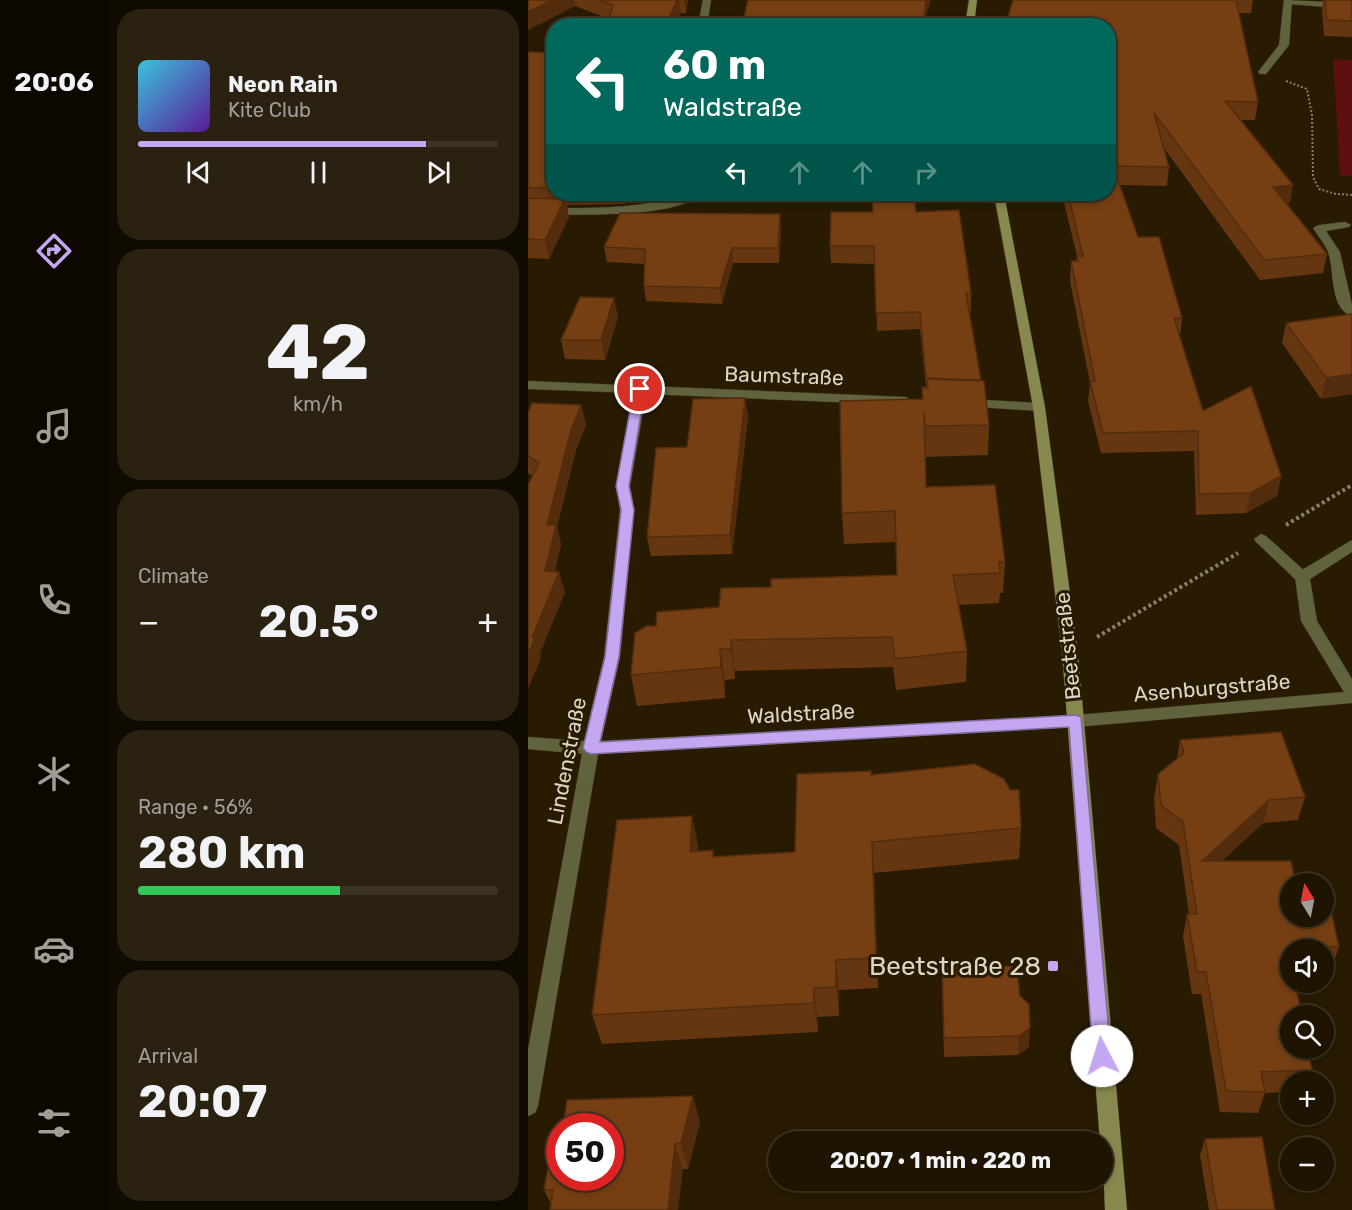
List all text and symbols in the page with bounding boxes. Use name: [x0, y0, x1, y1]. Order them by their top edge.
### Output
text: 60 m: [663, 40, 766, 90]
icon: left: [564, 42, 642, 120]
text: 20:06: [14, 66, 94, 98]
text: Neon Rain: [228, 71, 338, 98]
text: Waldstraße: [663, 91, 802, 123]
text: Kite Club: [228, 98, 311, 122]
icon: previous: [182, 156, 215, 189]
icon: pause: [302, 156, 335, 189]
icon: next: [422, 156, 455, 189]
icon: left: [720, 156, 753, 189]
icon: ahead: [783, 156, 816, 189]
icon: ahead: [846, 156, 879, 189]
icon: right: [909, 156, 942, 189]
icon: directions: [33, 230, 75, 272]
text: 42: [266, 306, 370, 399]
street label: Baumstraße: [724, 361, 844, 390]
pin: [614, 363, 665, 414]
icon: arrive: [623, 372, 656, 405]
text: km/h: [293, 392, 343, 416]
icon: music: [33, 405, 75, 447]
text: Climate: [138, 564, 209, 588]
icon: phone: [33, 579, 75, 621]
street label: Beetstraße: [1049, 591, 1086, 701]
text: 20.5°: [259, 595, 378, 648]
text: −: [138, 602, 159, 641]
text: +: [477, 602, 498, 641]
street label: Asenburgstraße: [1133, 668, 1291, 707]
street label: Lindenstraße: [542, 695, 591, 827]
street label: Waldstraße: [746, 698, 856, 729]
icon: climate: [33, 753, 75, 795]
text: Range · 56%: [138, 795, 253, 819]
text: 280 km: [138, 826, 305, 879]
north arrow: [1280, 873, 1334, 927]
map controls: [1280, 873, 1334, 1191]
icon: car: [33, 928, 75, 970]
button: sound: [1280, 939, 1334, 993]
place label: Beetstraße 28: [869, 951, 1041, 982]
marker: Beetstraße 28: [1046, 959, 1060, 973]
button: search: [1280, 1005, 1334, 1059]
position arrow: [1070, 1024, 1134, 1088]
text: Arrival: [138, 1044, 198, 1068]
button: +: [1280, 1071, 1334, 1125]
text: 20:07: [138, 1075, 267, 1128]
icon: filters: [33, 1102, 75, 1144]
speed limit sign: 50: [546, 1113, 624, 1191]
button: −: [1280, 1137, 1334, 1191]
text: 20:07 · 1 min · 220 m: [830, 1147, 1051, 1174]

